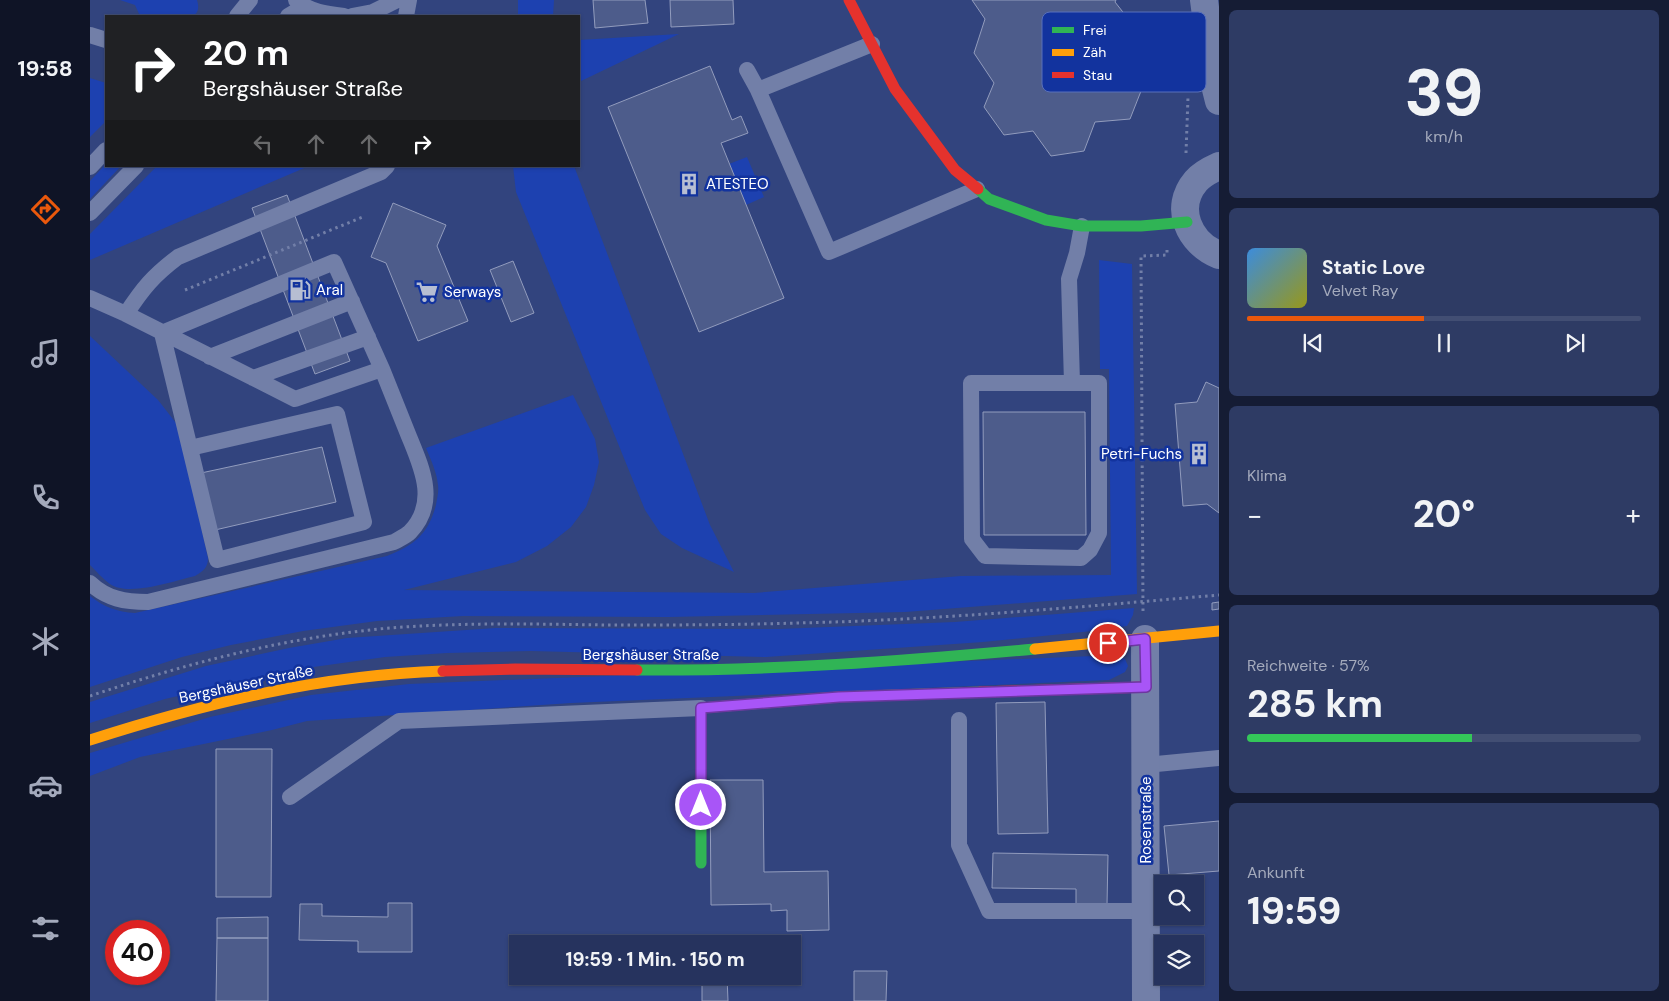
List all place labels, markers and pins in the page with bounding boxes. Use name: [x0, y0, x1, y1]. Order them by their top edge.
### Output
building icon: ATESTEO: [676, 171, 702, 197]
place label: ATESTEO: [706, 174, 769, 194]
fuel station icon: Aral: [287, 277, 313, 303]
supermarket icon: Serways: [414, 279, 440, 305]
place label: Aral: [316, 280, 343, 300]
place label: Serways: [444, 282, 501, 302]
building icon: Petri-Fuchs: [1186, 441, 1212, 467]
place label: Petri-Fuchs: [1101, 444, 1182, 464]
pin: [1087, 622, 1129, 664]

